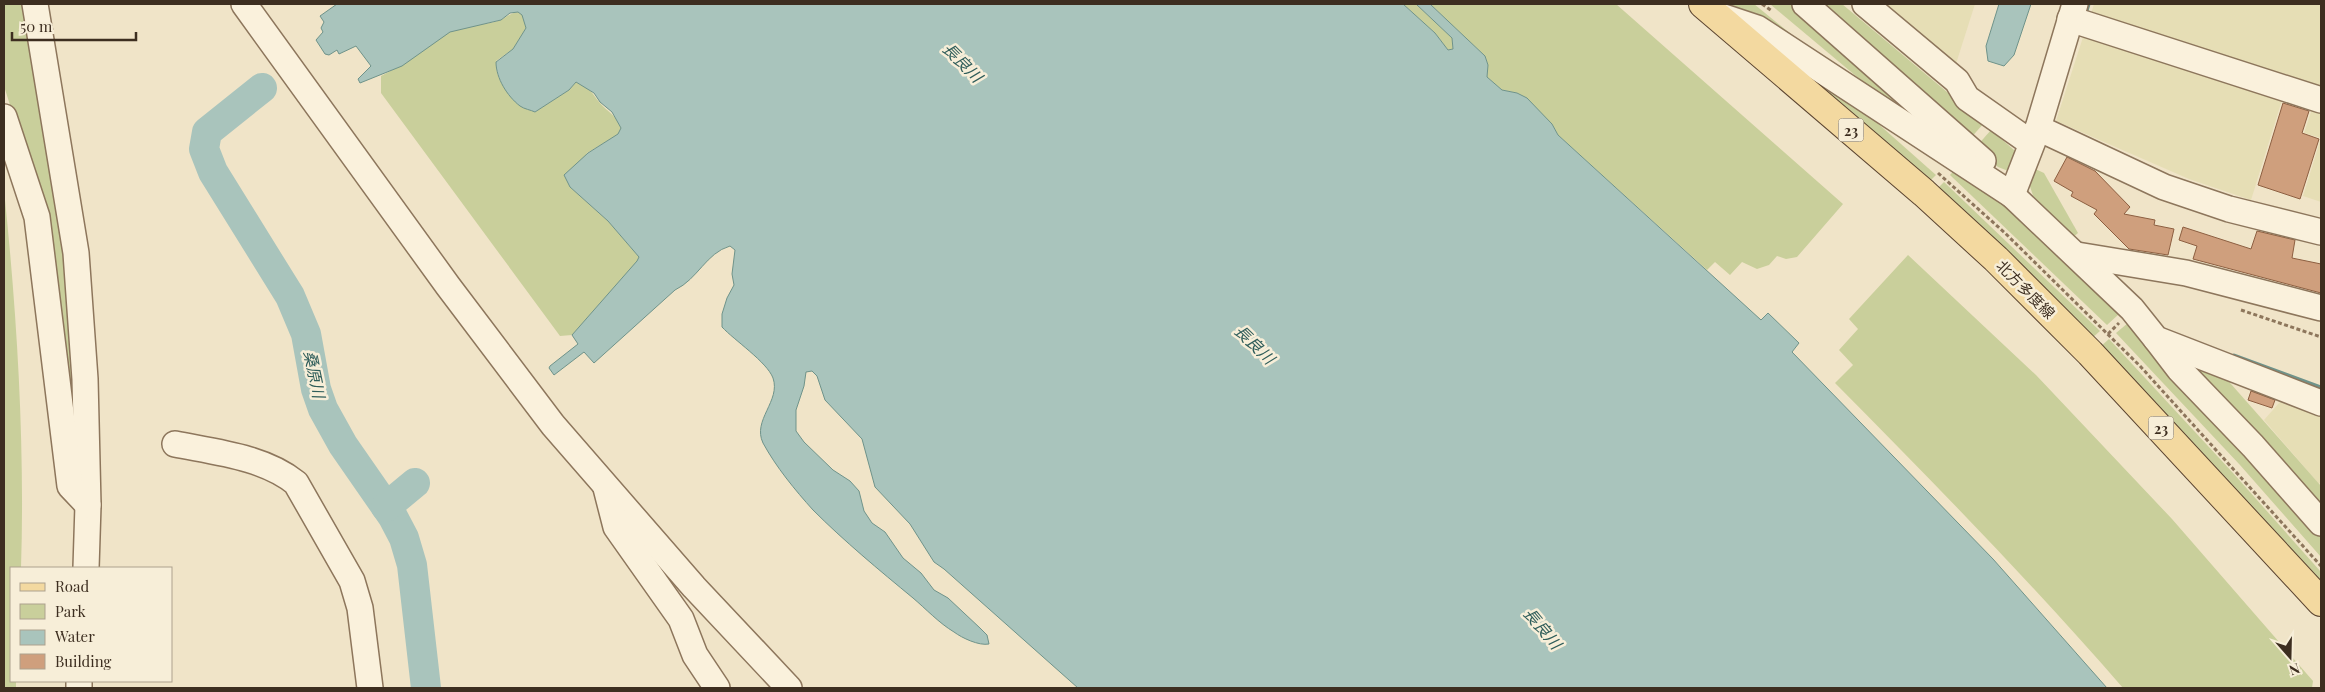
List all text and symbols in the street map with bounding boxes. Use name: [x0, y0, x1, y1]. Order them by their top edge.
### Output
scale bar: [12, 10, 136, 42]
text: 50 m: [20, 16, 53, 36]
water label: 長良川: [939, 38, 989, 88]
road number: 23: [1838, 118, 1864, 142]
street label: 北方多度線: [1992, 255, 2060, 323]
water label: 長良川: [1230, 320, 1281, 370]
water label: 桑原川: [300, 348, 331, 402]
road number: 23: [2148, 416, 2174, 439]
legend: [10, 567, 172, 682]
text: Road: [55, 576, 89, 596]
text: Park: [55, 601, 87, 621]
water label: 長良川: [1520, 603, 1568, 655]
text: Water: [54, 626, 95, 646]
north arrow: [2265, 632, 2315, 682]
text: Building: [55, 651, 112, 671]
text: N: [2287, 659, 2303, 680]

